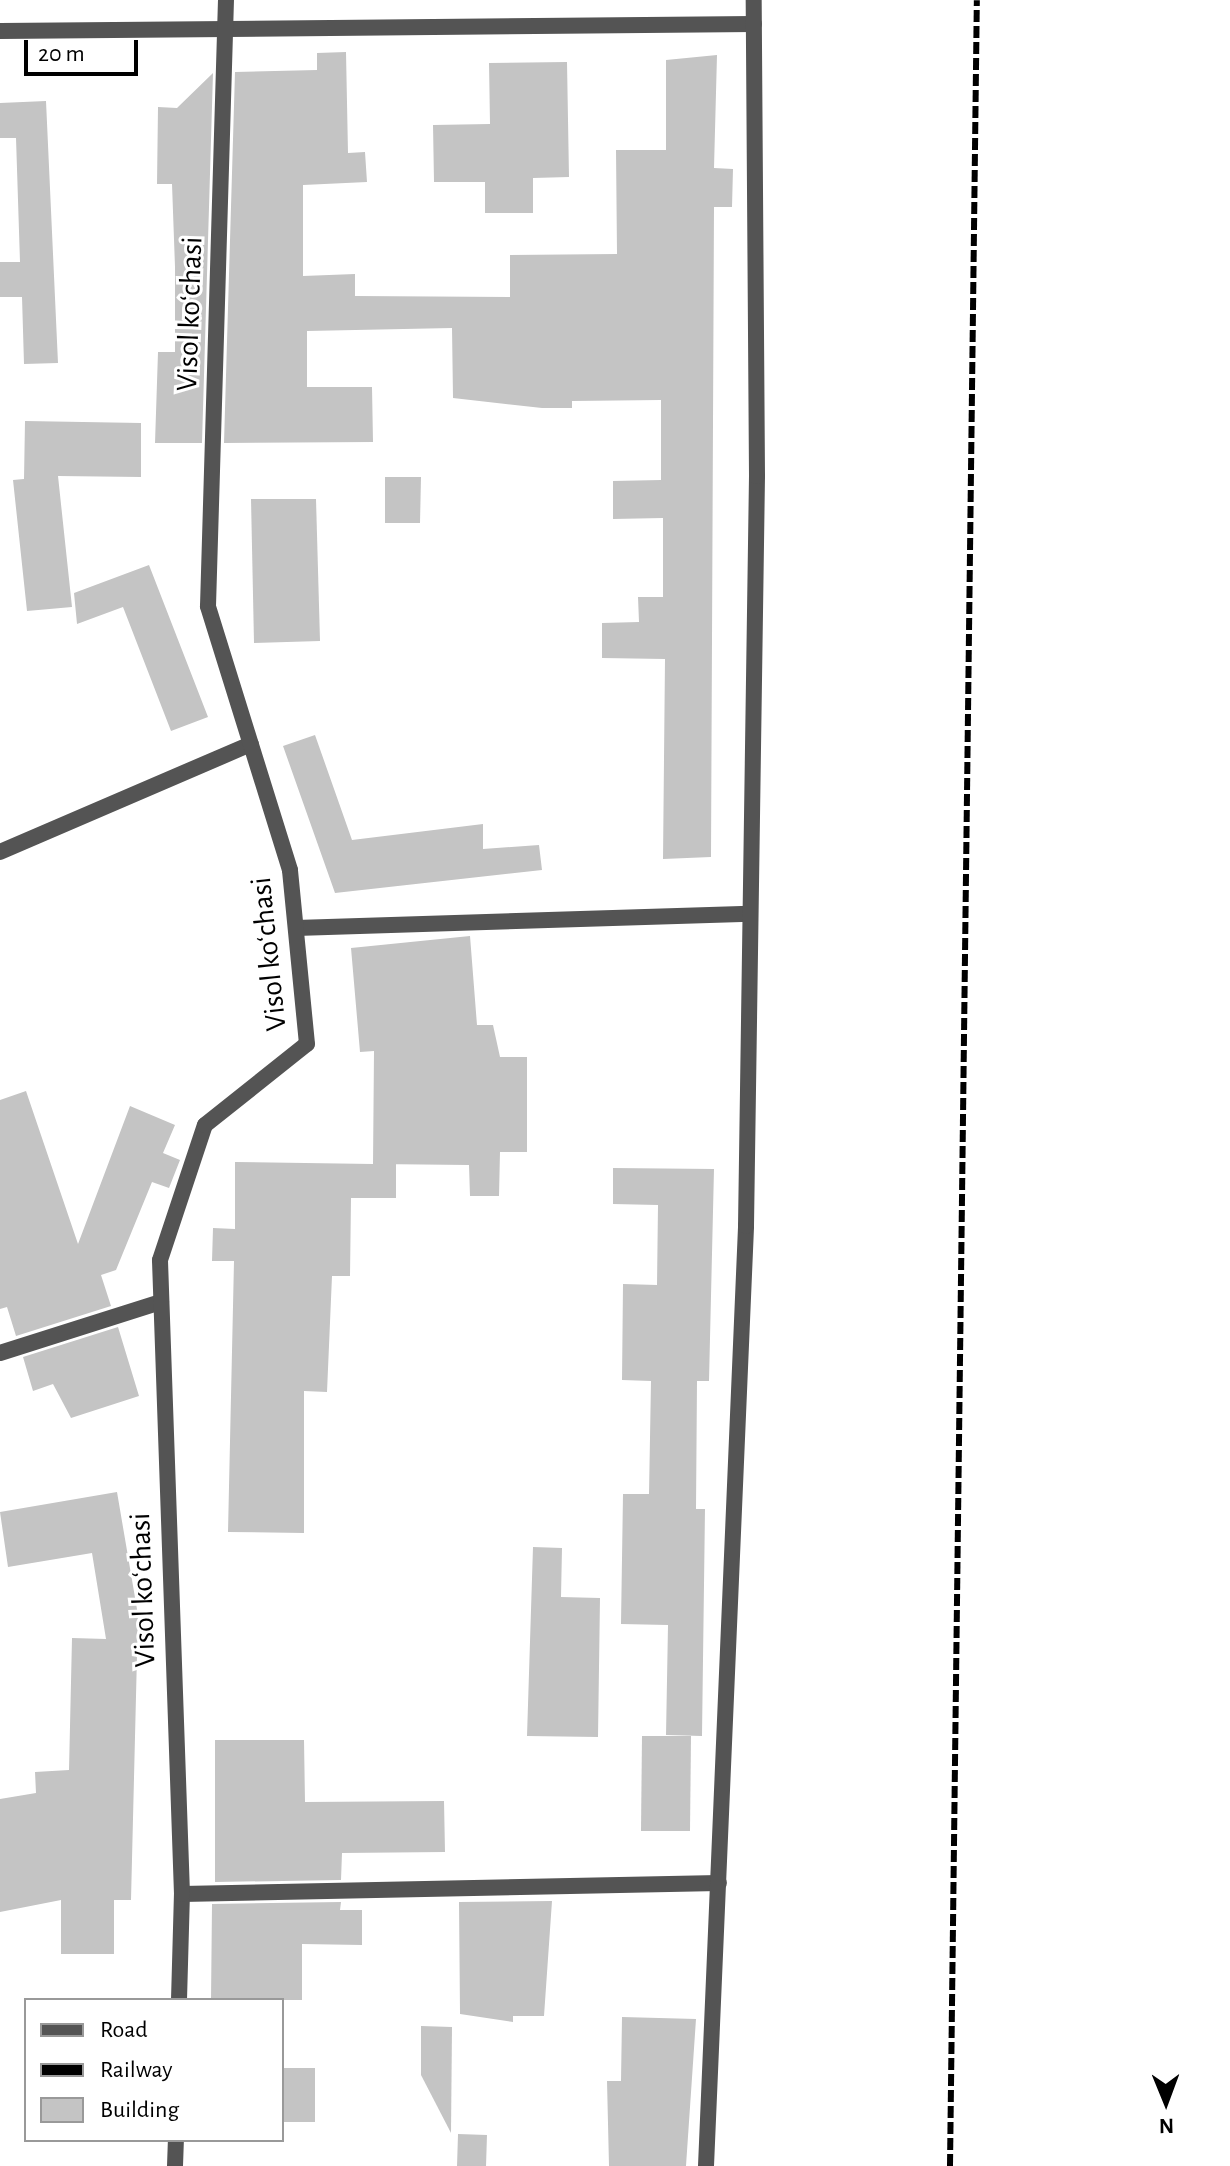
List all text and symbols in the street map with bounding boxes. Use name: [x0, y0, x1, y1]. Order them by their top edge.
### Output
scale bar: [28, 24, 142, 74]
text: 20 m: [38, 42, 85, 66]
street label: Visol koʻchasi: [169, 236, 211, 392]
street label: Visol koʻchasi: [243, 875, 295, 1033]
street label: Visol koʻchasi: [122, 1512, 164, 1668]
legend: [24, 1998, 284, 2142]
text: Road: [100, 2018, 148, 2042]
text: Railway: [100, 2058, 172, 2082]
north arrow: [1126, 2062, 1206, 2142]
text: Building: [100, 2098, 179, 2122]
text: N: [1159, 2115, 1174, 2137]

